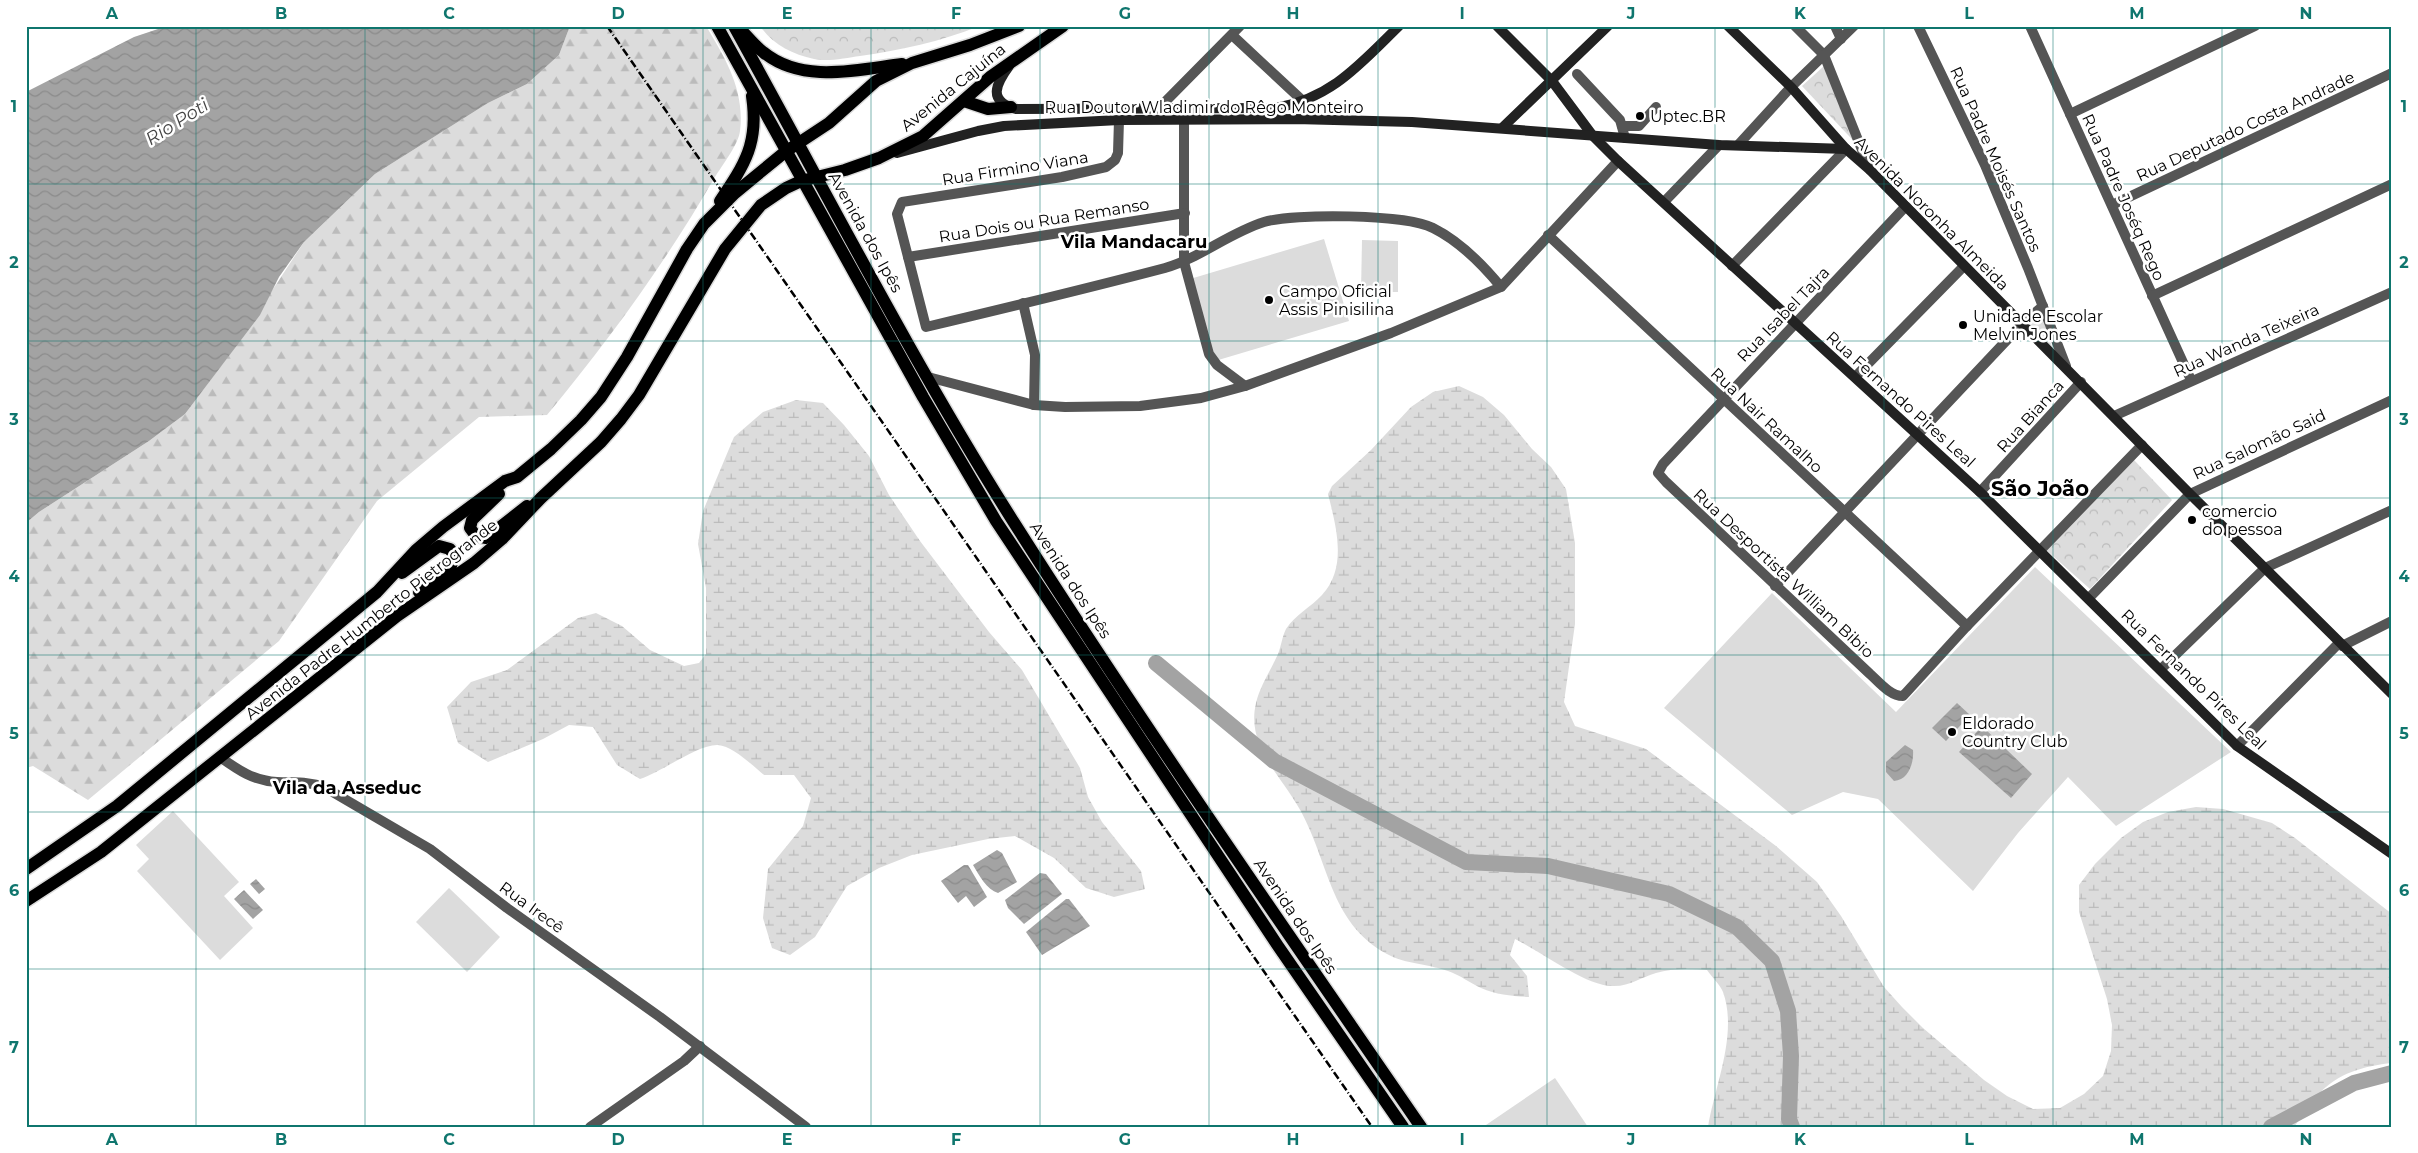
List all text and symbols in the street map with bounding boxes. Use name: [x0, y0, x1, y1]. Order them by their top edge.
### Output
text: A: [105, 4, 119, 23]
text: B: [275, 4, 287, 23]
text: C: [443, 4, 455, 23]
text: D: [611, 4, 625, 23]
text: E: [782, 4, 792, 23]
text: F: [951, 4, 961, 23]
text: G: [1119, 4, 1131, 23]
text: H: [1287, 4, 1299, 23]
text: I: [1459, 4, 1465, 23]
text: J: [1626, 4, 1635, 23]
text: K: [1794, 4, 1807, 23]
text: L: [1964, 4, 1974, 23]
text: M: [2129, 4, 2145, 23]
text: N: [2300, 4, 2312, 23]
street label: Avenida Cajuína: [897, 39, 1009, 135]
street label: Rua Padre Moisés Santos: [1946, 64, 2045, 255]
street label: Rua Deputado Costa Andrade: [2133, 67, 2357, 185]
water label: Rio Poti: [141, 94, 213, 150]
text: 1: [11, 97, 17, 116]
text: 1: [2401, 97, 2407, 116]
street label: Rua Doutor Wladimir do Rêgo Monteiro: [1044, 98, 1364, 117]
place label: Uptec.BR: [1650, 107, 1726, 126]
marker: Uptec.BR: [1634, 110, 1646, 122]
street label: Rua Padre Joséq Rego: [2078, 111, 2169, 283]
street label: Avenida Noronha Almeida: [1851, 132, 2013, 294]
street label: Rua Firmino Viana: [941, 148, 1090, 189]
street label: Avenida dos Ipês: [825, 169, 907, 296]
street label: Rua Dois ou Rua Remanso: [938, 194, 1151, 247]
district label: Vila Mandacaru: [1060, 231, 1207, 253]
text: 2: [9, 253, 19, 272]
text: 2: [2399, 253, 2409, 272]
street label: Rua Isabel Tajra: [1733, 263, 1834, 366]
place label: Campo Oficial Assis Pinisilina: [1279, 282, 1394, 319]
marker: Campo Oficial Assis Pinisilina: [1263, 294, 1275, 306]
street label: Rua Wanda Teixeira: [2170, 300, 2322, 381]
place label: Unidade Escolar Melvin Jones: [1973, 307, 2103, 344]
marker: Unidade Escolar Melvin Jones: [1957, 319, 1969, 331]
street label: Rua Fernando Pires Leal: [1822, 327, 1979, 471]
street label: Rua Nair Ramalho: [1707, 364, 1826, 477]
street label: Rua Bianca: [1993, 376, 2068, 457]
street label: Rua Salomão Said: [2190, 405, 2329, 484]
text: 3: [8, 410, 19, 429]
text: 3: [2398, 410, 2409, 429]
district label: São João: [1991, 476, 2089, 501]
street label: Rua Desportista William Bibio: [1690, 485, 1878, 662]
place label: comercio do pessoa: [2202, 502, 2283, 539]
marker: comercio do pessoa: [2186, 514, 2198, 526]
street label: Avenida Padre Humberto Pietrogrande: [242, 515, 501, 724]
street label: Avenida dos Ipês: [1026, 519, 1115, 642]
text: 4: [8, 567, 20, 586]
text: 4: [2398, 567, 2410, 586]
street label: Rua Fernando Pires Leal: [2117, 605, 2270, 754]
place label: Eldorado Country Club: [1962, 714, 2068, 751]
text: 5: [9, 724, 19, 743]
text: 5: [2399, 724, 2409, 743]
marker: Eldorado Country Club: [1946, 726, 1958, 738]
district label: Vila da Asseduc: [272, 777, 422, 799]
street label: Avenida dos Ipês: [1250, 855, 1341, 978]
street label: Rua Irecê: [496, 878, 568, 937]
text: 6: [9, 881, 19, 900]
text: 6: [2399, 881, 2409, 900]
text: 7: [9, 1038, 19, 1057]
text: 7: [2399, 1038, 2409, 1057]
text: A: [105, 1130, 119, 1149]
text: B: [275, 1130, 287, 1149]
text: C: [443, 1130, 455, 1149]
text: D: [611, 1130, 625, 1149]
text: E: [782, 1130, 792, 1149]
text: F: [951, 1130, 961, 1149]
text: G: [1119, 1130, 1131, 1149]
text: H: [1287, 1130, 1299, 1149]
text: I: [1459, 1130, 1465, 1149]
text: J: [1626, 1130, 1635, 1149]
text: K: [1794, 1130, 1807, 1149]
text: L: [1964, 1130, 1974, 1149]
text: M: [2129, 1130, 2145, 1149]
text: N: [2300, 1130, 2312, 1149]

